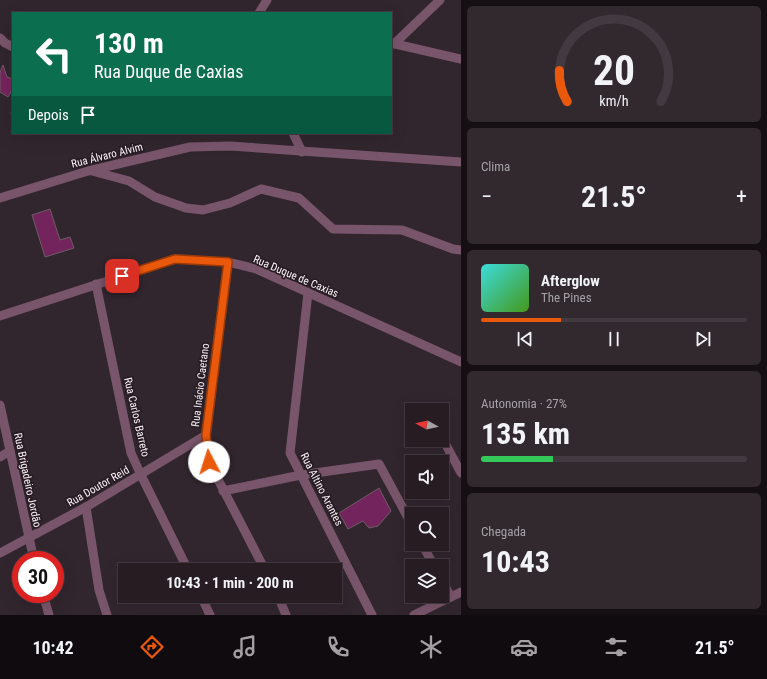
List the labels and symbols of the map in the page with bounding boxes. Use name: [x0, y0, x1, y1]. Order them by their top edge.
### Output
street label: Rua Álvaro Alvim: [70, 140, 144, 171]
street label: Rua Duque de Caxias: [251, 253, 340, 300]
pin: [105, 259, 139, 293]
street label: Rua Inácio Caetano: [189, 342, 212, 428]
street label: Rua Carlos Barreto: [121, 376, 152, 459]
north arrow: [405, 403, 449, 447]
street label: Rua Brigadeiro Jordão: [11, 432, 44, 529]
position arrow: [188, 441, 230, 483]
street label: Rua Altino Arantes: [297, 450, 346, 528]
street label: Rua Doutor Reid: [65, 463, 132, 509]
speed limit sign: 30: [12, 551, 64, 603]

